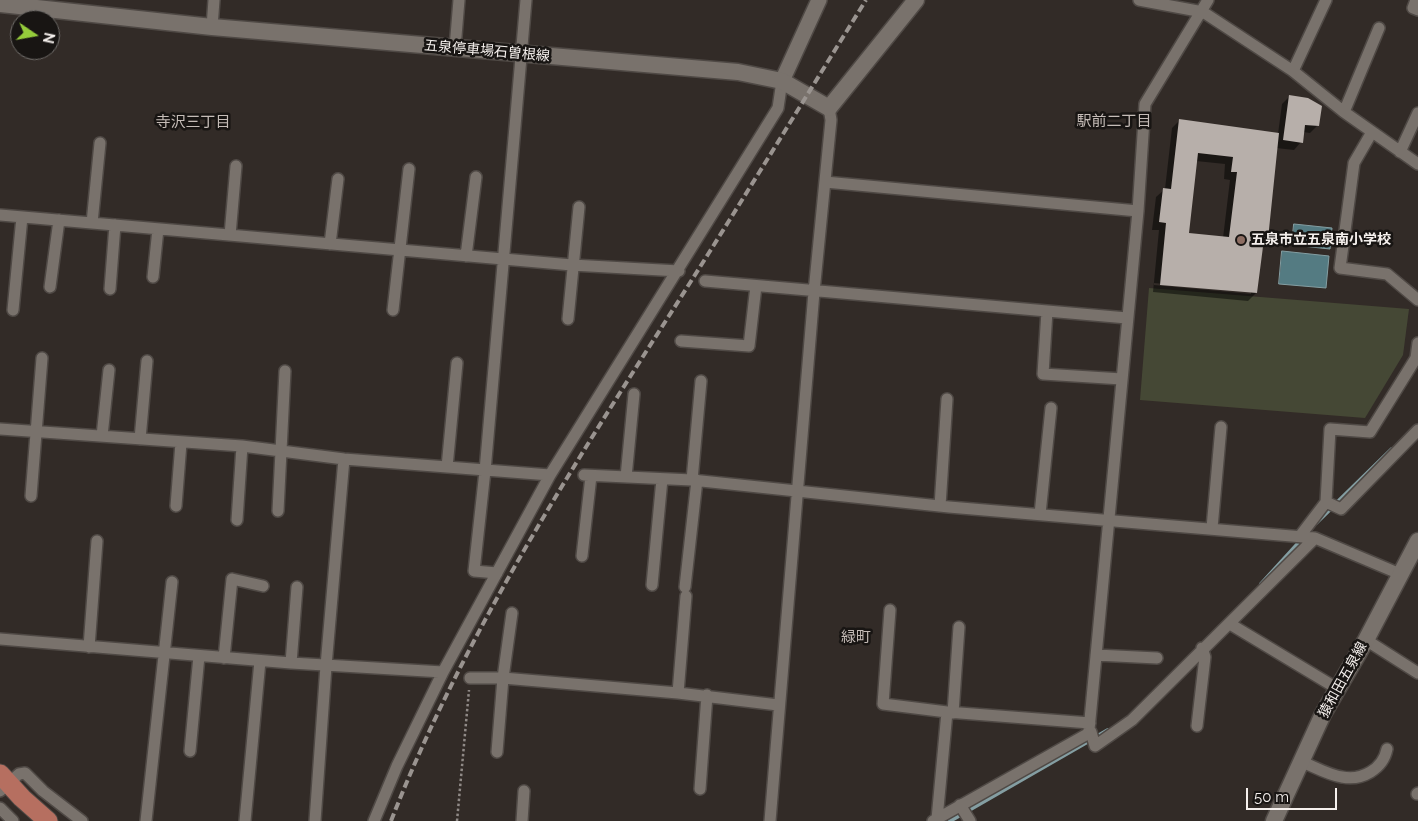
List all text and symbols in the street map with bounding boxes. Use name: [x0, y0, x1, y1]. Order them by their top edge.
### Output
north arrow: [10, 10, 60, 60]
text: N: [40, 31, 58, 45]
street label: 五泉停車場石曽根線: [424, 37, 550, 65]
district label: 駅前二丁目: [1077, 112, 1151, 130]
district label: 寺沢三丁目: [156, 113, 230, 131]
place label: 五泉市立五泉南小学校: [1251, 232, 1391, 248]
marker: 五泉市立五泉南小学校: [1235, 234, 1247, 246]
district label: 緑町: [841, 628, 871, 646]
street label: 猿和田五泉線: [1315, 639, 1371, 721]
scale bar: [1248, 778, 1339, 810]
text: 50 m: [1254, 788, 1289, 806]

